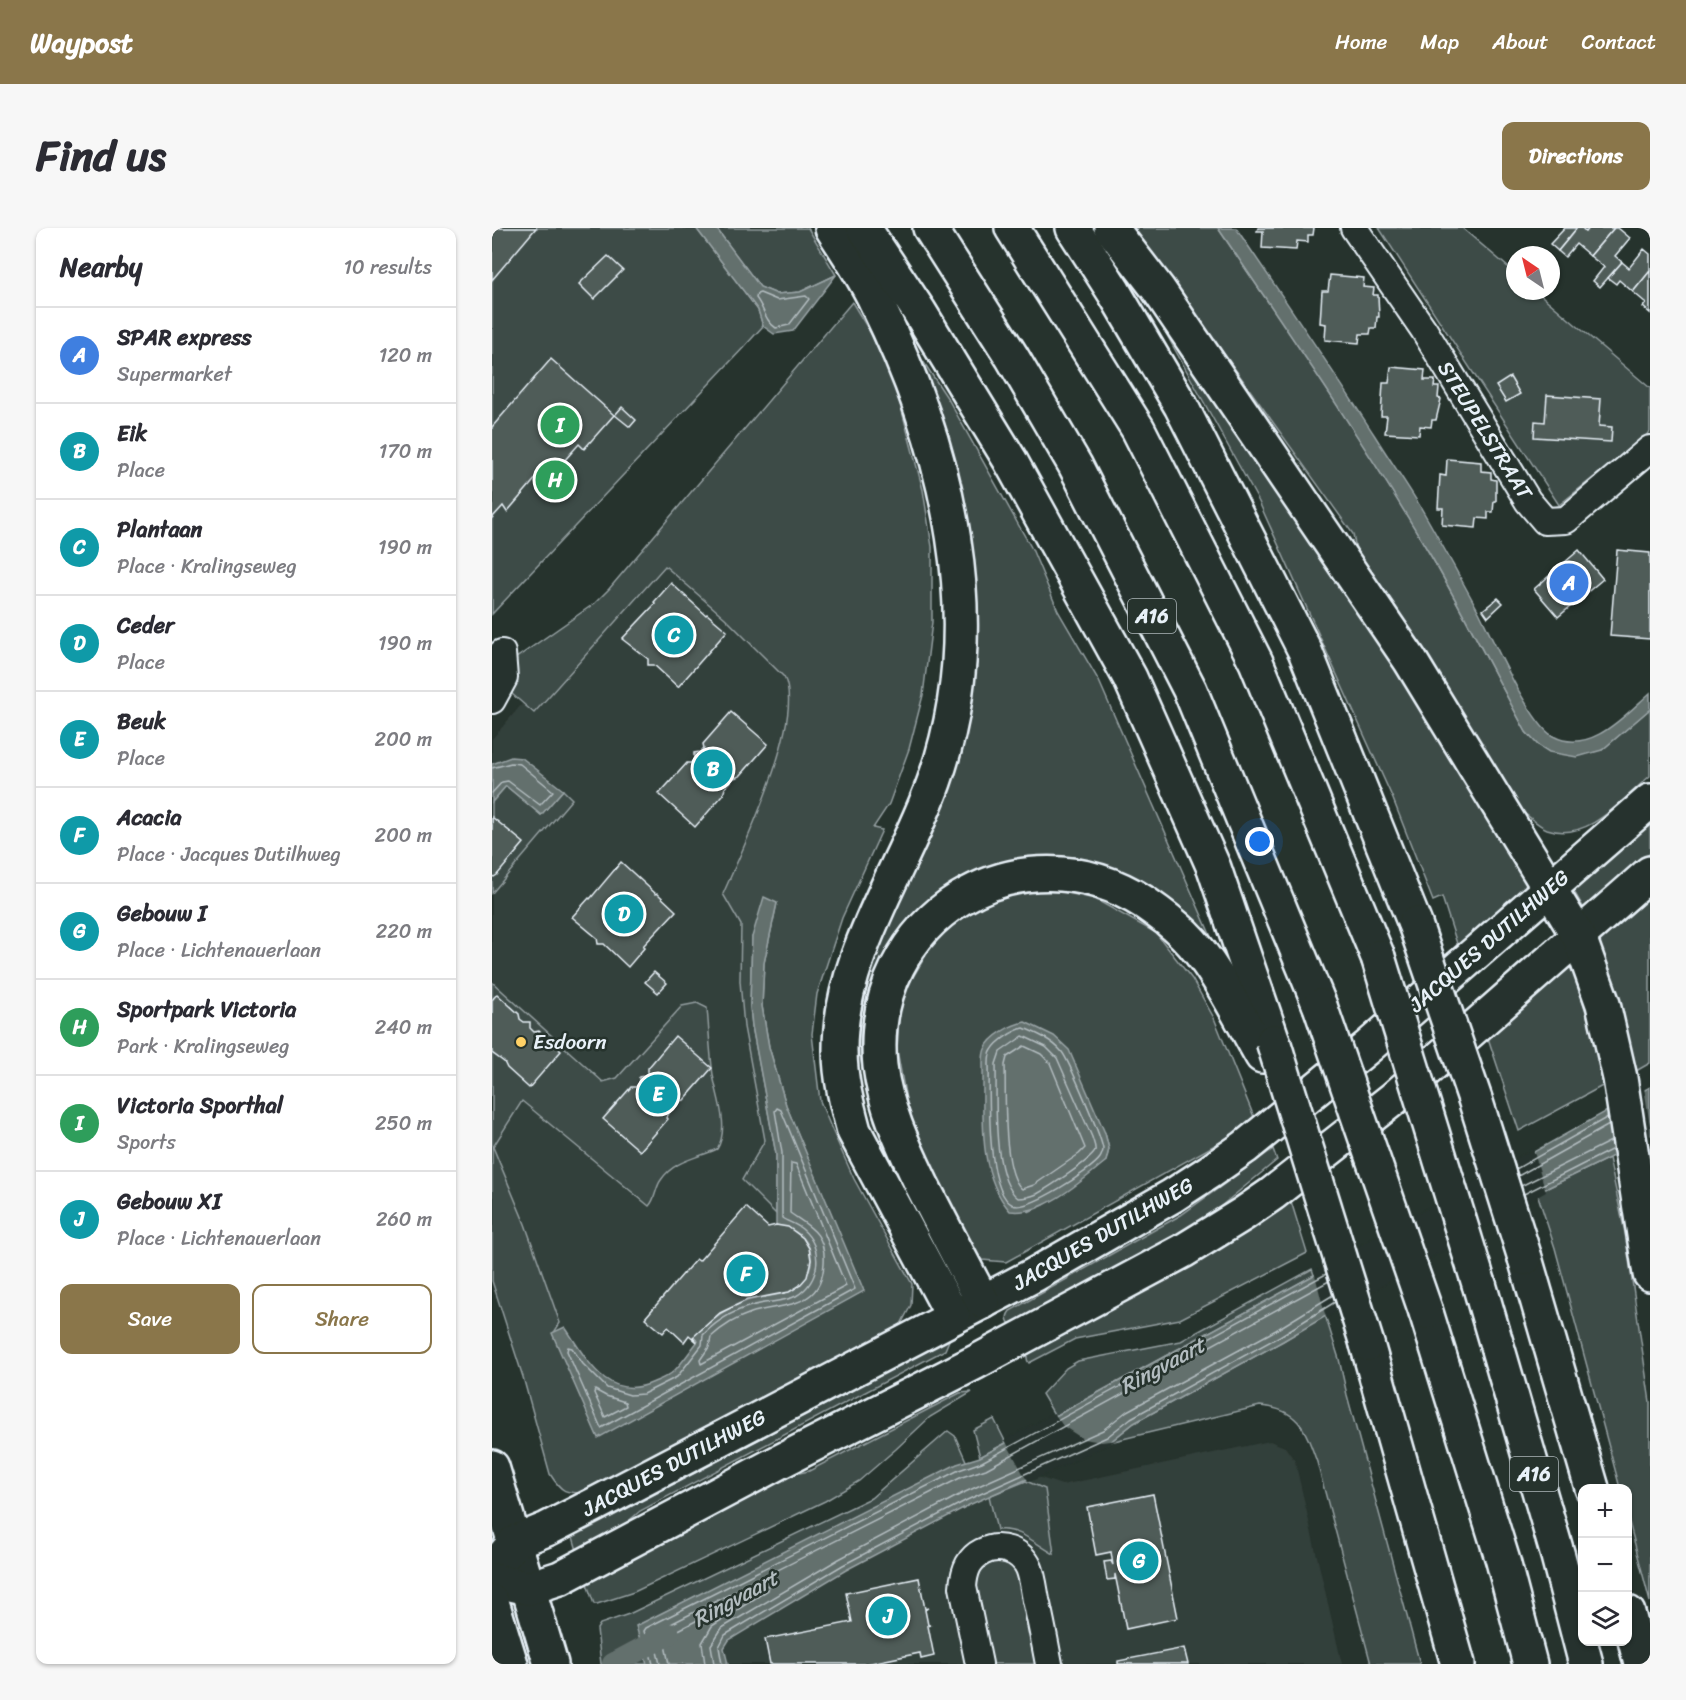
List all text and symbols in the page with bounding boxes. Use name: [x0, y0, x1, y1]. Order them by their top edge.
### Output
text: Waypost: [30, 18, 133, 67]
text: Home: [1335, 23, 1387, 61]
text: Map: [1420, 23, 1459, 61]
text: About: [1492, 23, 1549, 61]
text: Contact: [1582, 23, 1656, 61]
text: Find us: [36, 119, 166, 193]
button: Directions: [1502, 122, 1650, 190]
text: Nearby: [60, 244, 142, 290]
north arrow: [1506, 246, 1560, 300]
text: 10 results: [344, 250, 432, 285]
text: SPAR express: [117, 318, 252, 357]
text: A: [73, 338, 86, 373]
text: 120 m: [379, 338, 432, 373]
street label: STEUPELSTRAAT: [1427, 353, 1544, 509]
text: Supermarket: [117, 357, 232, 392]
pin: I: [540, 402, 580, 448]
text: Eik: [117, 414, 147, 453]
text: B: [73, 434, 86, 469]
text: 170 m: [379, 434, 432, 469]
text: Place: [117, 453, 165, 488]
pin: H: [536, 458, 574, 502]
text: Plantaan: [117, 510, 202, 549]
text: C: [73, 530, 86, 565]
text: 190 m: [378, 530, 432, 565]
text: Place · Kralingseweg: [117, 549, 297, 584]
pin: A: [1550, 560, 1588, 606]
road number: A16: [1128, 599, 1176, 633]
text: Ceder: [117, 606, 174, 645]
pin: C: [654, 612, 693, 658]
text: D: [74, 626, 85, 661]
text: 190 m: [378, 626, 432, 661]
text: Place: [117, 645, 165, 680]
text: Beuk: [117, 702, 166, 741]
text: E: [74, 722, 85, 757]
text: 200 m: [375, 722, 432, 757]
text: Place: [117, 741, 165, 776]
pin: B: [694, 746, 732, 792]
text: Acacia: [117, 798, 182, 837]
text: F: [74, 818, 85, 853]
text: 200 m: [375, 818, 432, 853]
your location: [1245, 827, 1274, 856]
text: Place · Jacques Dutilhweg: [117, 837, 340, 872]
street label: JACQUES DUTILHWEG: [1399, 860, 1578, 1023]
pin: D: [604, 892, 644, 936]
text: Gebouw I: [117, 894, 207, 933]
text: G: [73, 914, 86, 949]
text: 220 m: [376, 914, 432, 949]
text: Place · Lichtenauerlaan: [117, 933, 321, 968]
text: Sportpark Victoria: [117, 990, 296, 1029]
text: H: [72, 1010, 87, 1045]
text: 240 m: [375, 1010, 432, 1045]
place label: Esdoorn: [533, 1023, 607, 1061]
text: Park · Kralingseweg: [117, 1029, 289, 1064]
marker: Esdoorn: [514, 1035, 528, 1049]
pin: E: [638, 1072, 678, 1116]
text: Victoria Sporthal: [117, 1086, 283, 1125]
text: I: [76, 1106, 83, 1141]
text: 250 m: [375, 1106, 432, 1141]
text: Sports: [117, 1125, 176, 1160]
street label: JACQUES DUTILHWEG: [1004, 1167, 1201, 1302]
text: Gebouw XI: [117, 1182, 221, 1221]
text: J: [75, 1202, 84, 1237]
text: 260 m: [376, 1202, 432, 1237]
text: Place · Lichtenauerlaan: [117, 1221, 321, 1256]
pin: F: [726, 1252, 766, 1296]
button: Save: [60, 1284, 240, 1354]
button: Share: [252, 1284, 432, 1354]
water label: Ringvaart: [1112, 1325, 1215, 1405]
street label: JACQUES DUTILHWEG: [574, 1398, 773, 1528]
road number: A16: [1510, 1457, 1558, 1491]
map controls: [1578, 1484, 1632, 1646]
button: +: [1578, 1484, 1632, 1538]
pin: G: [1120, 1538, 1158, 1584]
button: −: [1578, 1538, 1632, 1592]
water label: Ringvaart: [685, 1558, 788, 1638]
button: layers: [1578, 1592, 1632, 1646]
pin: J: [868, 1594, 908, 1638]

